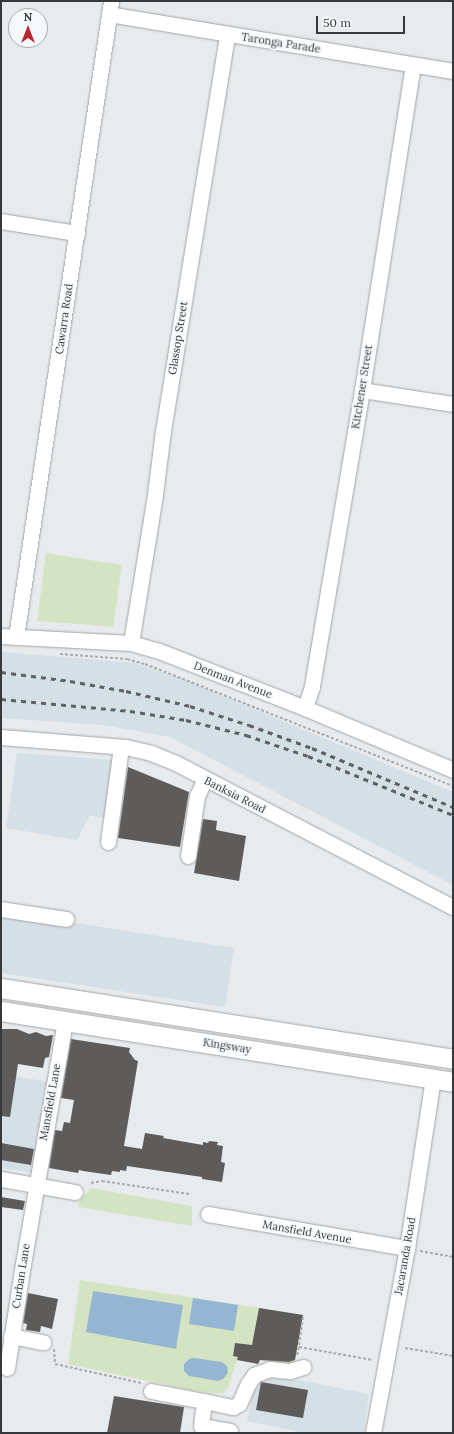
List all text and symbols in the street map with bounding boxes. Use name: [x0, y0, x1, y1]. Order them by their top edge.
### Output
north arrow: [8, 8, 48, 48]
scale bar: [318, 8, 407, 34]
text: N: [24, 10, 32, 24]
text: 50 m: [323, 15, 351, 30]
street label: Taronga Parade: [240, 30, 322, 56]
street label: Cawarra Road: [53, 283, 75, 355]
street label: Glassop Street: [166, 300, 190, 376]
street label: Kitchener Street: [349, 344, 375, 430]
street label: Denman Avenue: [192, 659, 274, 701]
street label: Banksia Road: [202, 774, 268, 816]
street label: Kingsway: [202, 1036, 252, 1056]
street label: Mansfield Lane: [37, 1063, 63, 1141]
street label: Jacaranda Road: [392, 1216, 418, 1296]
street label: Mansfield Avenue: [261, 1218, 353, 1246]
street label: Curban Lane: [9, 1243, 33, 1309]

